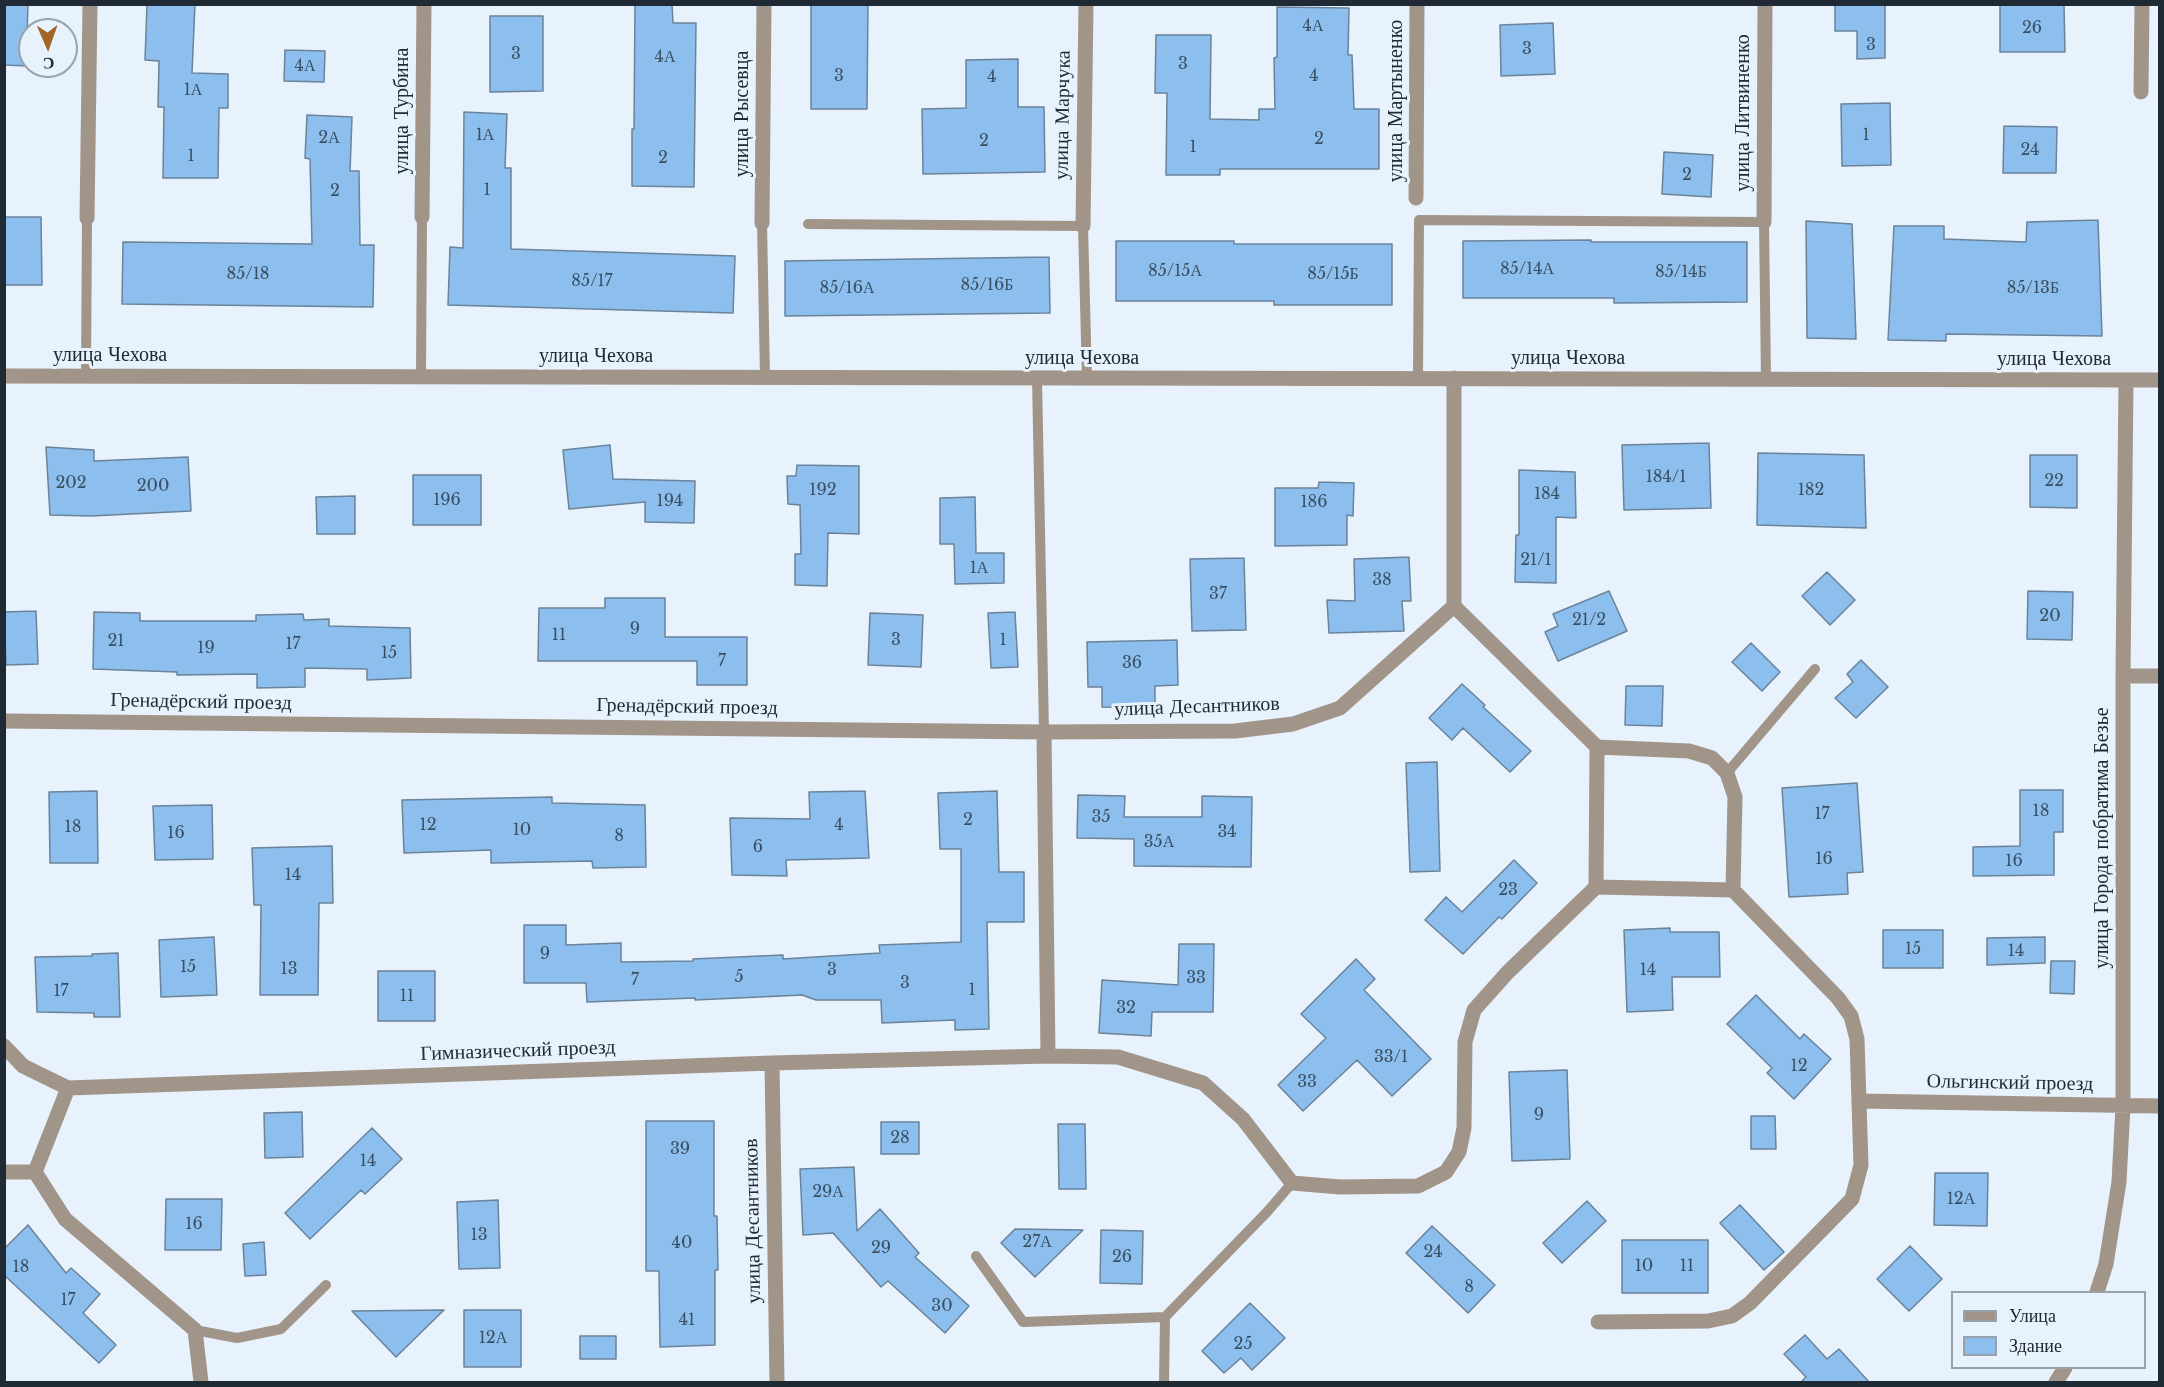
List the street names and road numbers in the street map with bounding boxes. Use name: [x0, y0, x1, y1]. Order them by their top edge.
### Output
street label: улица Мартыненко: [1384, 20, 1408, 182]
street label: улица Литвиненко: [1731, 34, 1755, 192]
street label: улица Турбина: [390, 48, 414, 174]
street label: улица Марчука: [1050, 50, 1076, 180]
street label: улица Рысевца: [730, 51, 754, 177]
street label: улица Чехова: [53, 343, 167, 367]
street label: улица Чехова: [539, 344, 653, 368]
street label: улица Чехова: [1025, 346, 1139, 370]
street label: улица Чехова: [1511, 346, 1625, 370]
street label: улица Чехова: [1997, 347, 2111, 371]
street label: Гренадёрский проезд: [110, 688, 292, 716]
street label: улица Десантников: [1114, 692, 1280, 722]
street label: Гренадёрский проезд: [596, 693, 778, 721]
street label: улица Города побратима Безье: [2090, 707, 2114, 969]
street label: Гимназический проезд: [420, 1036, 616, 1066]
street label: Ольгинский проезд: [1926, 1070, 2094, 1096]
street label: улица Десантников: [740, 1138, 766, 1304]

